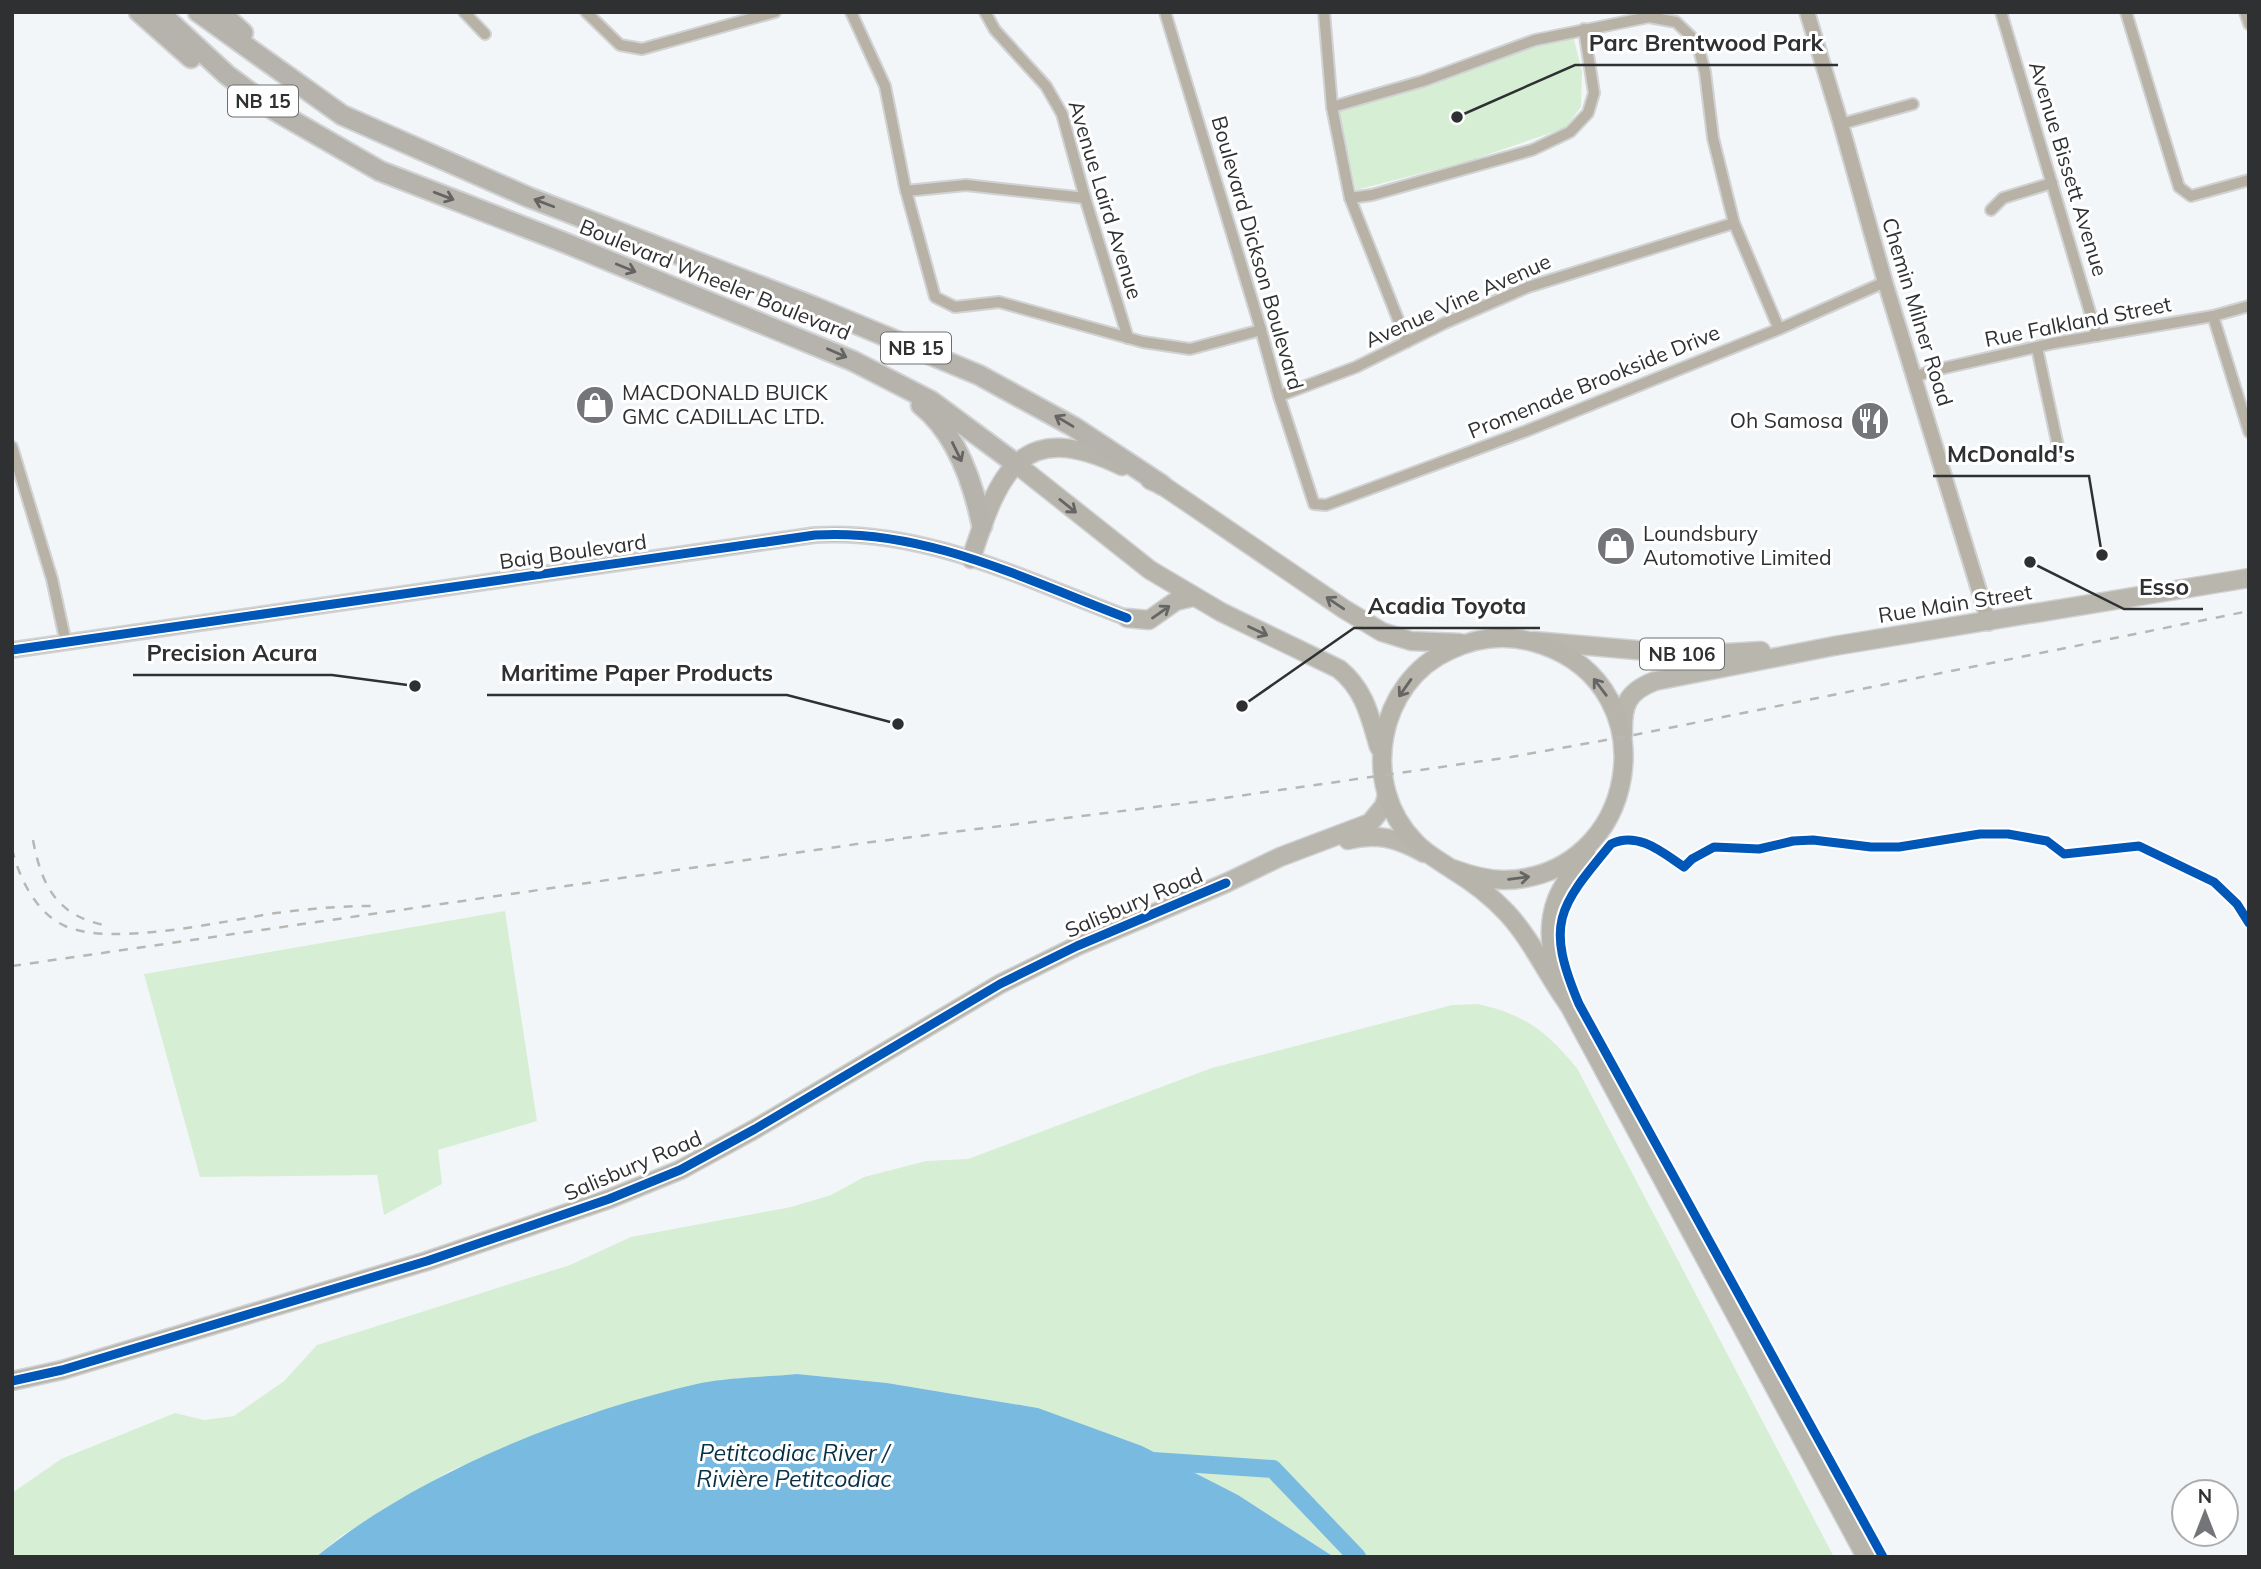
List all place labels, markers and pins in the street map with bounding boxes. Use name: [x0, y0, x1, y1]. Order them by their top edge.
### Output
callout: Parc Brentwood Park: [1575, 21, 1838, 65]
place label: MACDONALD BUICK GMC CADILLAC LTD.: [622, 379, 829, 429]
shop icon: MACDONALD BUICK GMC CADILLAC LTD.: [574, 384, 616, 426]
restaurant icon: Oh Samosa: [1849, 400, 1891, 442]
place label: Oh Samosa: [1730, 407, 1843, 433]
callout: McDonald's: [1933, 432, 2089, 476]
place label: Loundsbury Automotive Limited: [1643, 520, 1832, 570]
shop icon: Loundsbury Automotive Limited: [1595, 525, 1637, 567]
callout: Esso: [2124, 565, 2203, 609]
callout: Acadia Toyota: [1354, 584, 1540, 628]
callout: Precision Acura: [133, 631, 332, 675]
callout: Maritime Paper Products: [487, 651, 787, 695]

